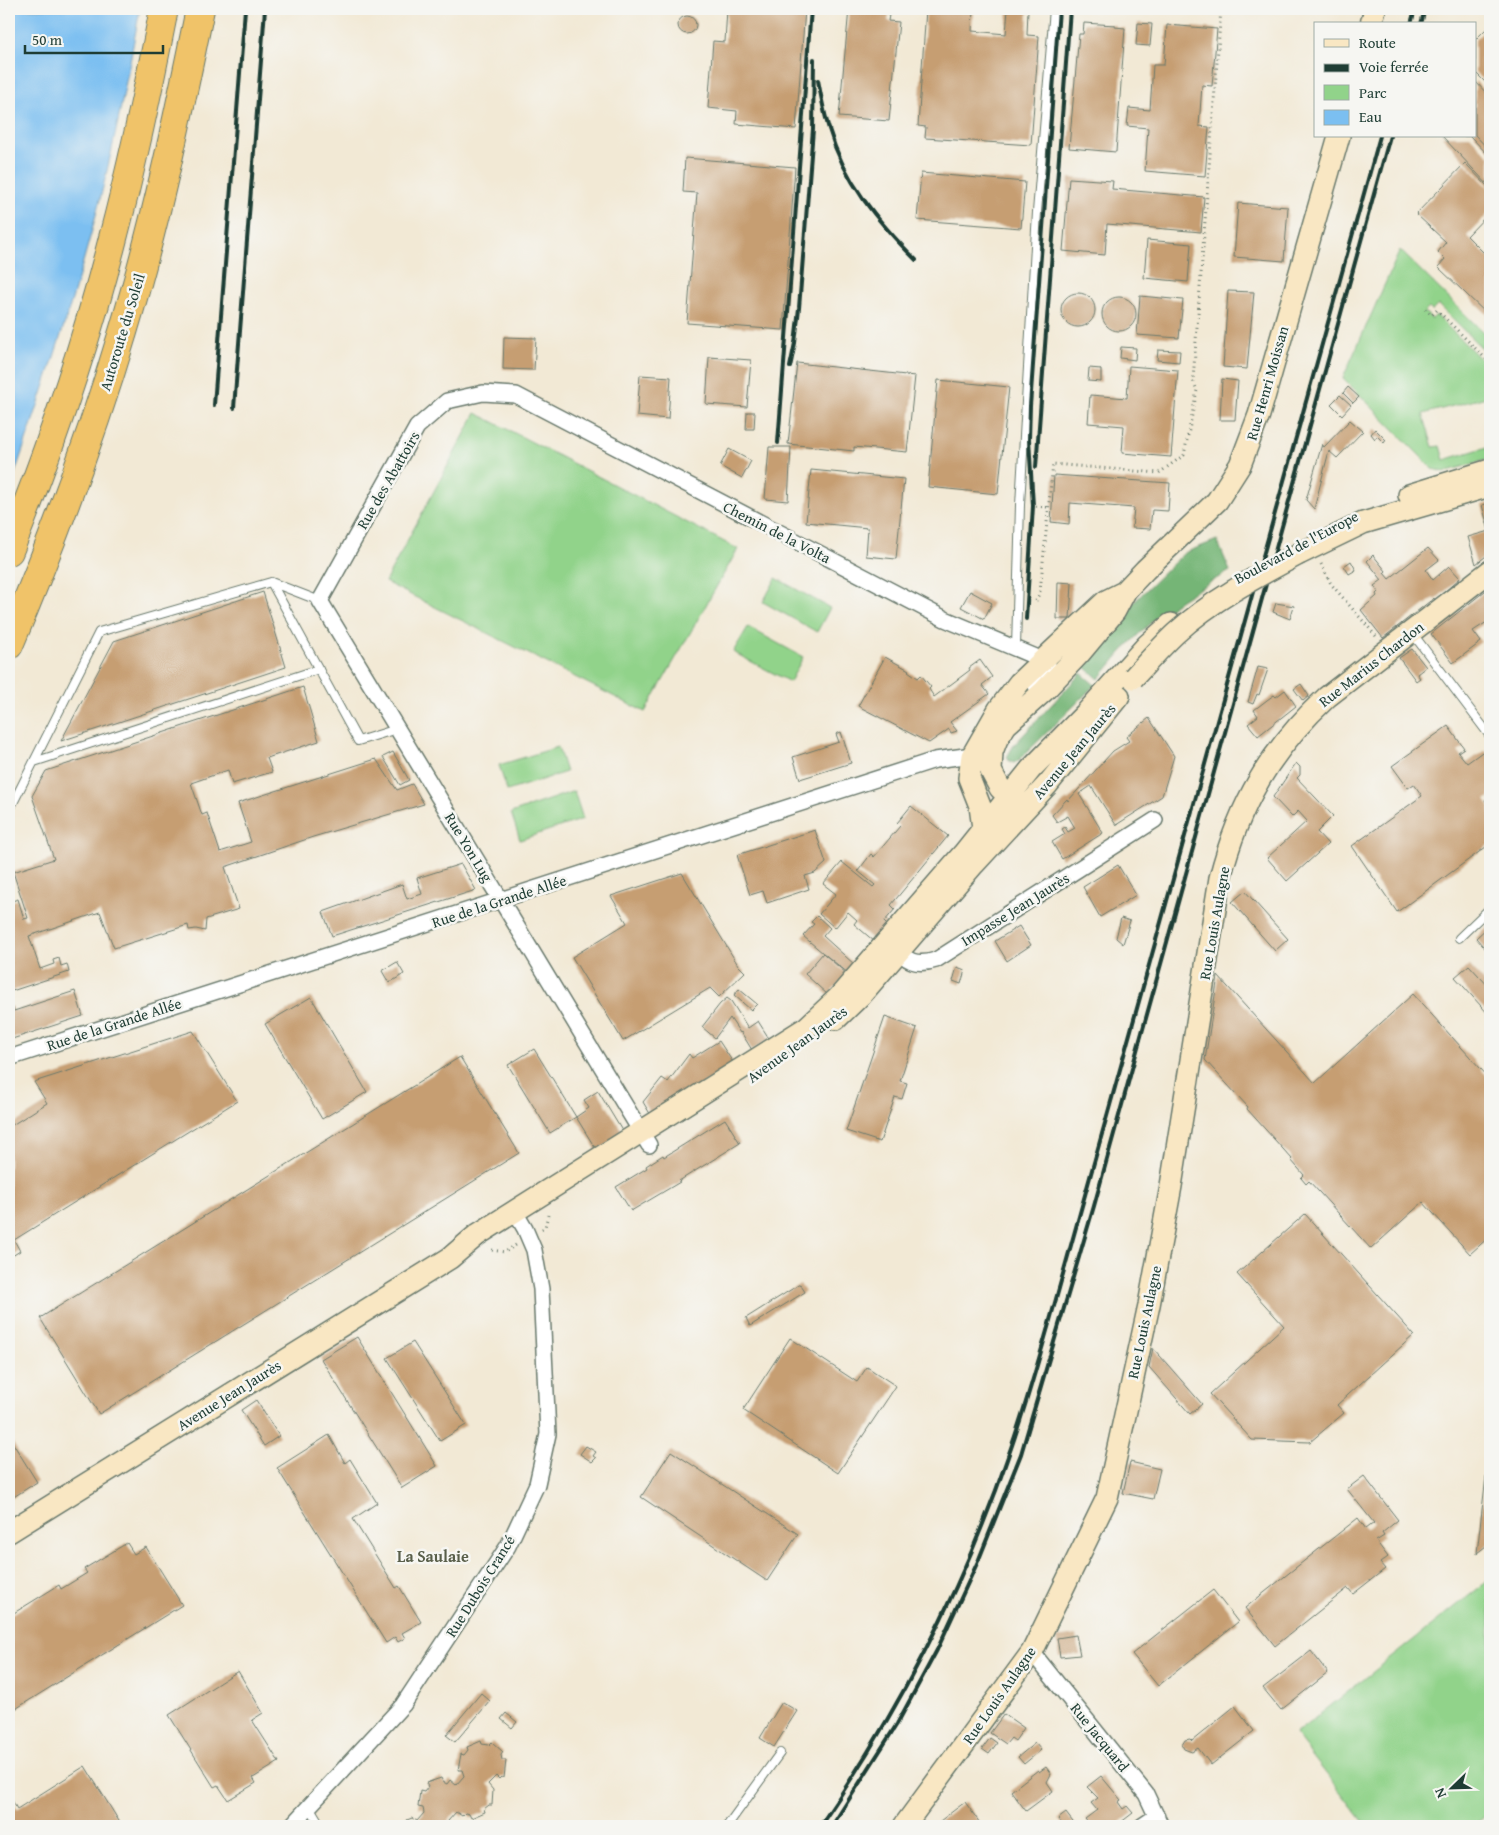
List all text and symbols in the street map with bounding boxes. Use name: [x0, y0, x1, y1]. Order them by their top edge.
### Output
scale bar: [25, 22, 162, 54]
legend: [1314, 22, 1476, 138]
text: 50 m: [32, 29, 63, 50]
text: Route: [1359, 32, 1396, 53]
text: Voie ferrée: [1359, 56, 1428, 77]
text: Parc: [1359, 82, 1387, 103]
text: Eau: [1359, 106, 1383, 127]
street label: Autoroute du Soleil: [94, 271, 150, 393]
street label: Rue Henri Moissan: [1241, 323, 1293, 443]
street label: Rue des Abattoirs: [351, 427, 425, 533]
street label: Chemin de la Volta: [720, 496, 834, 568]
street label: Boulevard de l'Europe: [1230, 505, 1362, 589]
street label: Rue Marius Chardon: [1314, 616, 1428, 712]
street label: Avenue Jean Jaurès: [1028, 699, 1120, 803]
street label: Rue Yon Lug: [440, 808, 498, 886]
street label: Rue Louis Aulagne: [1194, 865, 1234, 981]
street label: Impasse Jean Jaurès: [957, 867, 1073, 951]
street label: Rue de la Grande Allée: [429, 869, 569, 933]
street label: Rue de la Grande Allée: [44, 992, 184, 1056]
street label: Avenue Jean Jaurès: [743, 1000, 851, 1087]
street label: Rue Louis Aulagne: [1122, 1264, 1166, 1380]
street label: Avenue Jean Jaurès: [173, 1355, 285, 1435]
street label: Rue Dubois Crancé: [440, 1531, 520, 1641]
district label: La Saulaie: [397, 1544, 469, 1568]
street label: Rue Louis Aulagne: [957, 1642, 1041, 1748]
street label: Rue Jacquard: [1066, 1698, 1134, 1776]
north arrow: [1426, 1762, 1476, 1812]
text: N: [1429, 1784, 1451, 1801]

